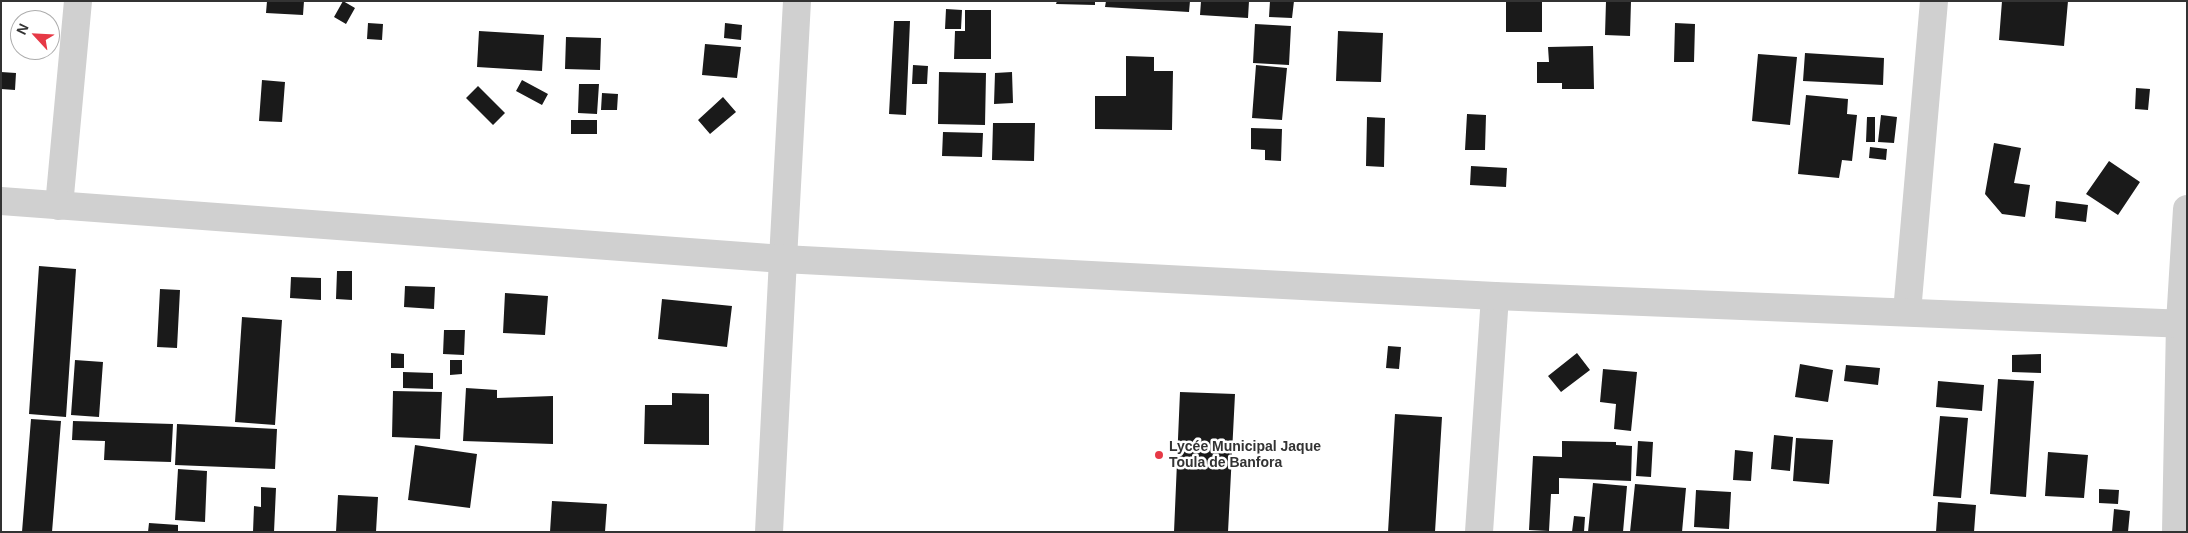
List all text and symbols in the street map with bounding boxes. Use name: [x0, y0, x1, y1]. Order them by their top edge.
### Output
north arrow: [10, 10, 60, 60]
text: N: [13, 21, 32, 37]
place label: Lycée Municipal Jaque Toula de Banfora: [1169, 439, 1321, 472]
marker: Lycée Municipal Jaque Toula de Banfora: [1153, 449, 1165, 461]

